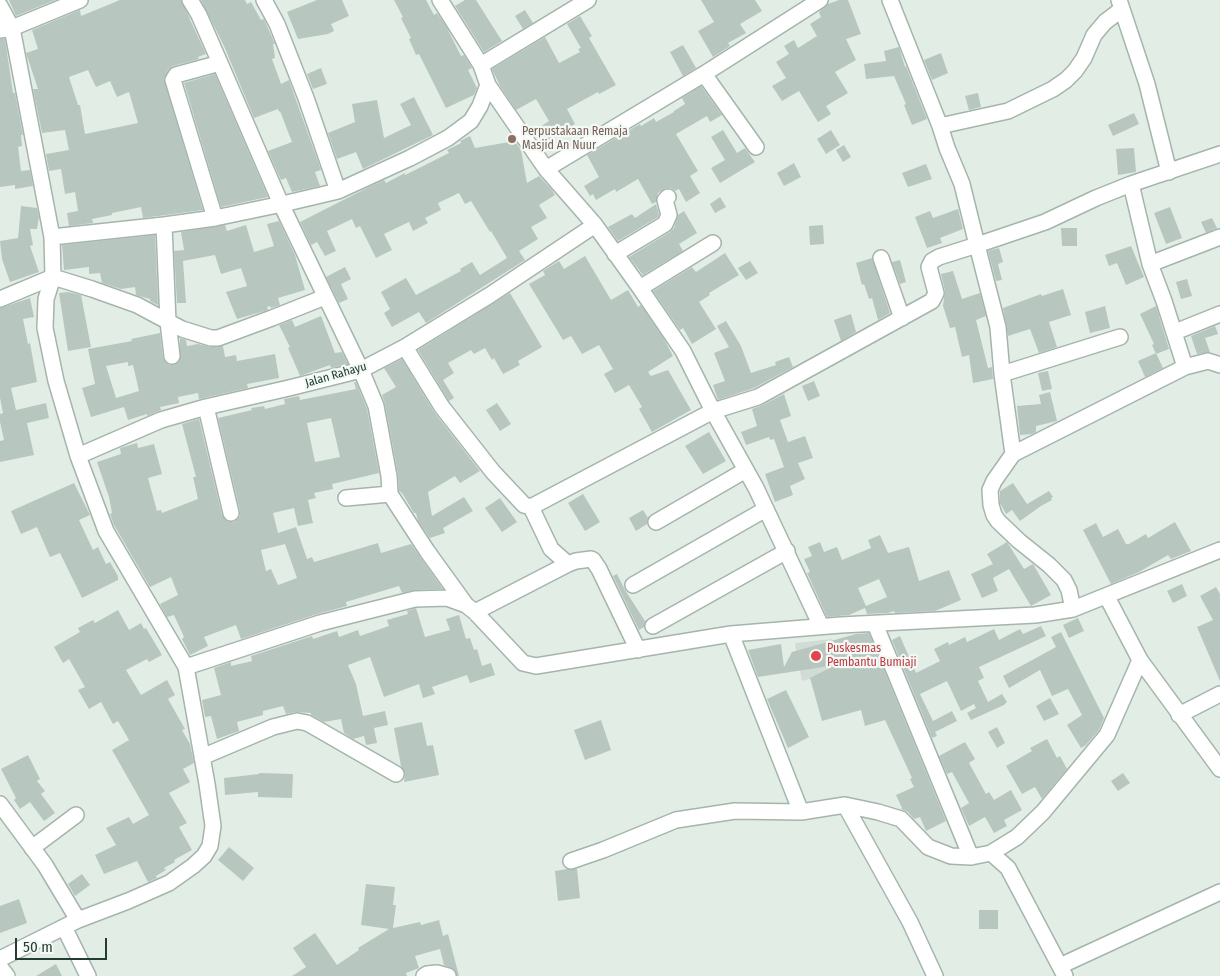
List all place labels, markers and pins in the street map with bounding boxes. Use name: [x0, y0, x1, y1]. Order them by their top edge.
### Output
place label: Perpustakaan Remaja Masjid An Nuur: [522, 125, 628, 153]
marker: Perpustakaan Remaja Masjid An Nuur: [506, 133, 518, 145]
place label: Puskesmas Pembantu Bumiaji: [827, 642, 916, 670]
marker: Puskesmas Pembantu Bumiaji: [809, 649, 823, 663]

